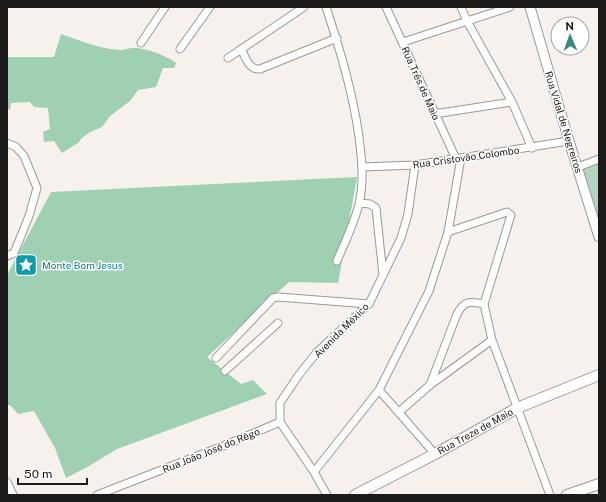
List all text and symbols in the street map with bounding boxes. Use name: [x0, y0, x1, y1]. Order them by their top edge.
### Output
north arrow: [550, 16, 590, 56]
text: N: [565, 20, 574, 32]
street label: Rua Três de Maio: [399, 44, 443, 122]
street label: Rua Vidal de Negreiros: [543, 70, 585, 174]
street label: Rua Cristovão Colombo: [412, 144, 520, 170]
place icon: Monte Bom Jesus: [13, 252, 39, 278]
place label: Monte Bom Jesus: [42, 259, 123, 271]
street label: Avenida México: [311, 300, 371, 360]
street label: Rua Treze de Maio: [435, 405, 515, 457]
street label: Rua João José do Rêgo: [161, 425, 262, 475]
scale bar: [18, 460, 87, 486]
text: 50 m: [24, 467, 52, 481]

